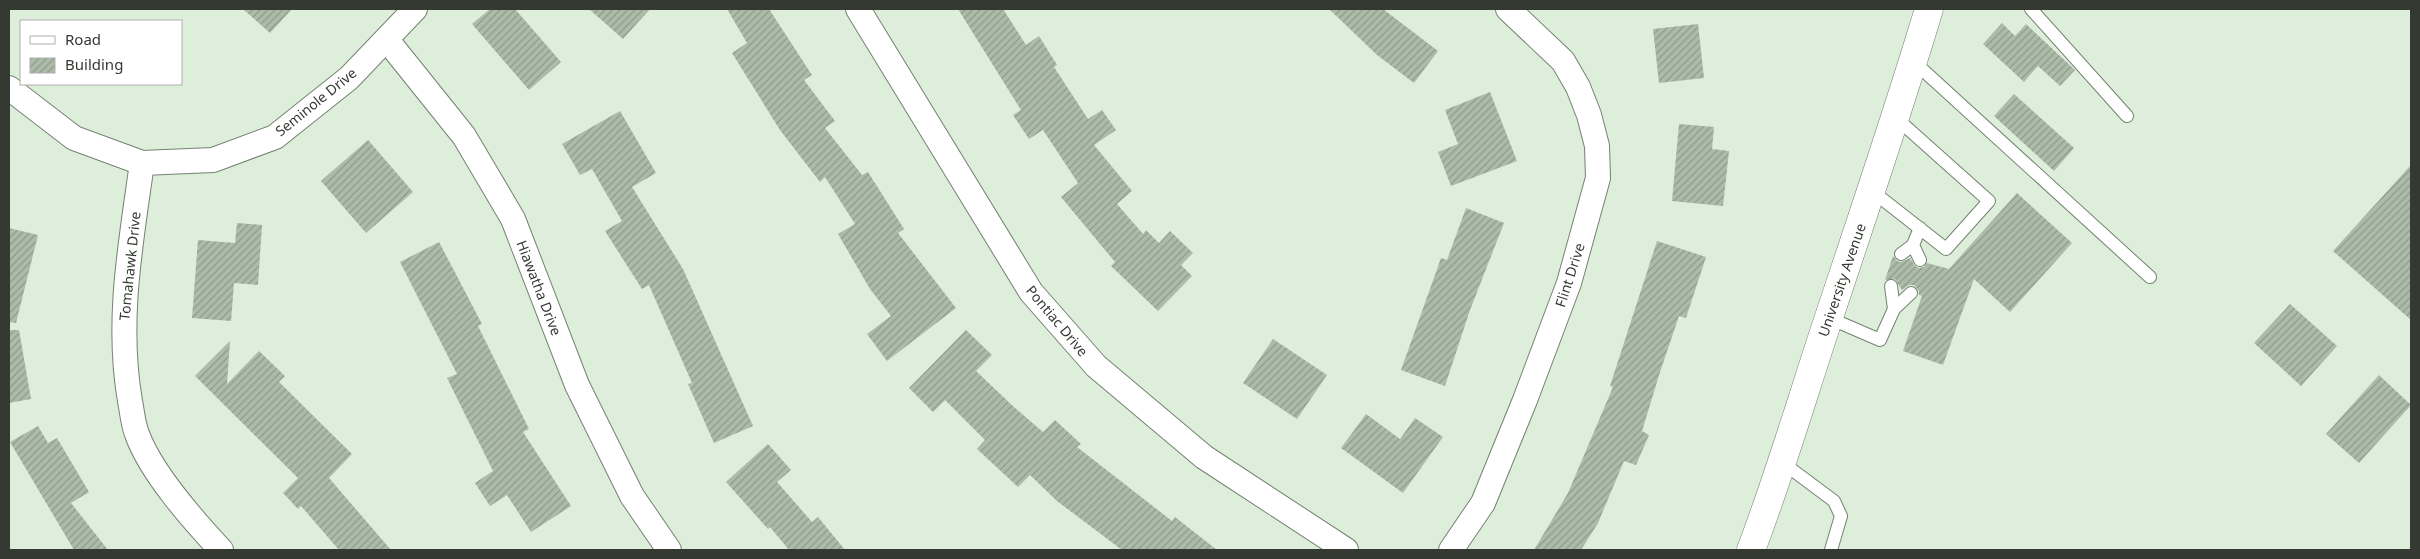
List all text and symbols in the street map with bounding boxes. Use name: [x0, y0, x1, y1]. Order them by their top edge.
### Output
legend: [20, 20, 182, 85]
text: Road: [65, 29, 101, 49]
text: Building: [65, 54, 123, 74]
street label: Seminole Drive: [271, 63, 360, 140]
street label: Tomahawk Drive: [114, 210, 145, 321]
street label: University Avenue: [1813, 221, 1870, 339]
street label: Hiawatha Drive: [513, 237, 566, 338]
street label: Flint Drive: [1550, 240, 1589, 309]
street label: Pontiac Drive: [1022, 281, 1093, 360]

